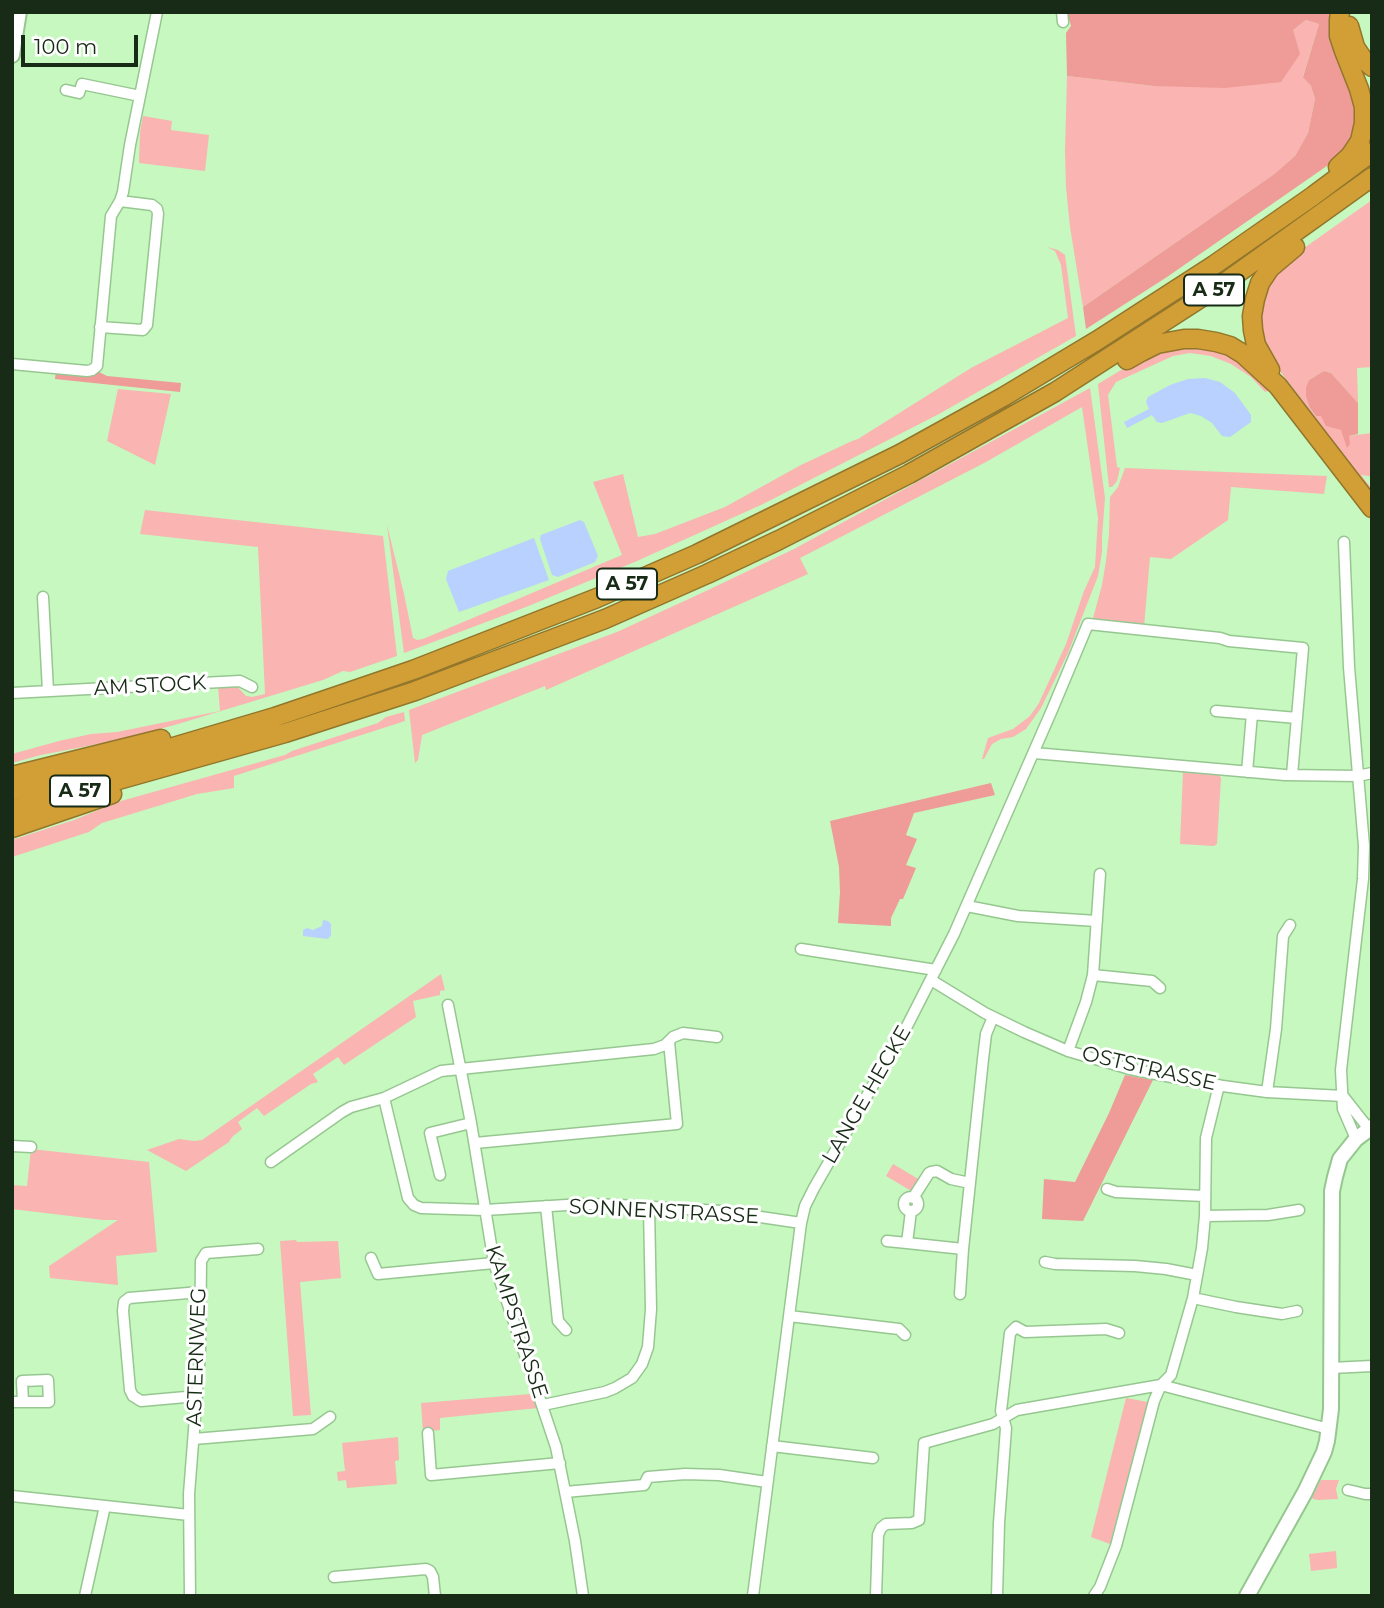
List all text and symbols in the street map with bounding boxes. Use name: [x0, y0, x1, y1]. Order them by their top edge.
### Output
scale bar: [24, 21, 142, 65]
text: 100 m: [34, 34, 97, 59]
road number: A 57: [1184, 274, 1244, 306]
road number: A 57: [597, 568, 657, 600]
street label: AM STOCK: [93, 670, 207, 702]
road number: A 57: [50, 776, 110, 806]
street label: LANGE HECKE: [817, 1021, 917, 1169]
street label: OSTSTRASSE: [1079, 1041, 1219, 1097]
street label: SONNENSTRASSE: [568, 1194, 760, 1230]
street label: KAMPSTRASSE: [479, 1242, 553, 1402]
street label: ASTERNWEG: [182, 1287, 212, 1427]

